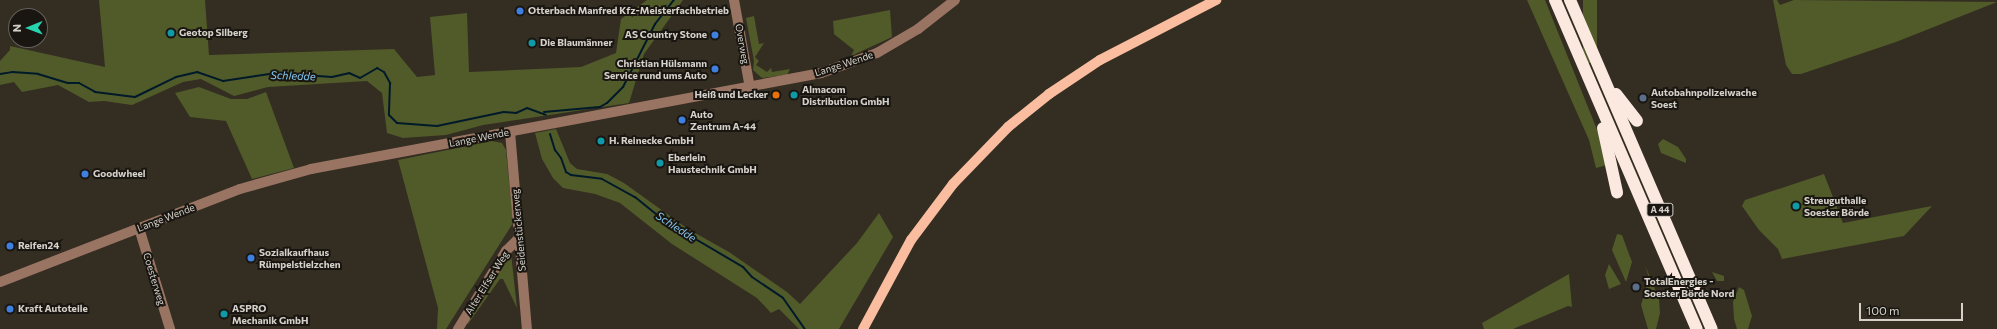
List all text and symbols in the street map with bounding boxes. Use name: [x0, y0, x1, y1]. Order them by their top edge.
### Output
place label: Otterbach Manfred Kfz-Meisterfachbetrieb: [528, 5, 729, 17]
marker: Otterbach Manfred Kfz-Meisterfachbetrieb: [515, 6, 525, 16]
north arrow: [8, 8, 48, 48]
street label: Overweg: [733, 23, 751, 65]
text: N: [10, 24, 23, 32]
place label: Geotop Silberg: [179, 27, 248, 39]
marker: Geotop Silberg: [166, 28, 176, 38]
place label: AS Country Stone: [625, 29, 707, 41]
marker: AS Country Stone: [710, 30, 720, 40]
place label: Die Blaumänner: [540, 37, 613, 49]
marker: Die Blaumänner: [527, 38, 537, 48]
street label: Lange Wende: [813, 49, 875, 79]
place label: Christian Hülsmann Service rund ums Auto: [604, 57, 707, 80]
marker: Christian Hülsmann Service rund ums Auto: [710, 64, 720, 74]
water label: Schledde: [270, 69, 316, 83]
place label: Almacom Distribution GmbH: [802, 83, 890, 106]
place label: Autobahnpolizeiwache Soest: [1651, 86, 1757, 110]
place label: Heiß und Lecker: [694, 89, 768, 101]
marker: Heiß und Lecker: [771, 90, 781, 100]
marker: Almacom Distribution GmbH: [789, 90, 799, 100]
marker: Autobahnpolizeiwache Soest: [1638, 93, 1648, 103]
place label: Auto Zentrum A-44: [690, 108, 756, 132]
marker: Auto Zentrum A-44: [677, 115, 687, 125]
street label: Lange Wende: [448, 126, 510, 150]
place label: H. Reinecke GmbH: [609, 135, 694, 147]
marker: H. Reinecke GmbH: [596, 136, 606, 146]
place label: Eberlein Haustechnik GmbH: [668, 151, 757, 174]
marker: Eberlein Haustechnik GmbH: [655, 158, 665, 168]
place label: Goodwheel: [93, 168, 145, 180]
marker: Goodwheel: [80, 169, 90, 179]
street label: Seidenstückerweg: [509, 188, 529, 272]
place label: Streuguthalle Soester Börde: [1804, 194, 1869, 218]
marker: Streuguthalle Soester Börde: [1791, 201, 1801, 211]
street label: Lange Wende: [135, 202, 197, 234]
road number: A 44: [1646, 203, 1674, 217]
water label: Schledde: [653, 209, 699, 245]
place label: Reifen24: [18, 240, 59, 252]
marker: Reifen24: [5, 241, 15, 251]
place label: Sozialkaufhaus Rümpelstielzchen: [259, 246, 341, 270]
street label: Alter Elfser Weg: [463, 249, 511, 317]
street label: Coesterweg: [140, 251, 168, 307]
marker: Sozialkaufhaus Rümpelstielzchen: [246, 253, 256, 263]
place label: TotalEnergies - Soester Börde Nord: [1644, 275, 1734, 298]
marker: TotalEnergies - Soester Börde Nord: [1631, 282, 1641, 292]
scale bar: [1861, 295, 1965, 321]
place label: ASPRO Mechanik GmbH: [232, 302, 308, 326]
place label: Kraft Autoteile: [18, 303, 88, 315]
text: 100 m: [1866, 303, 1900, 317]
marker: Kraft Autoteile: [5, 304, 15, 314]
marker: ASPRO Mechanik GmbH: [219, 309, 229, 319]

